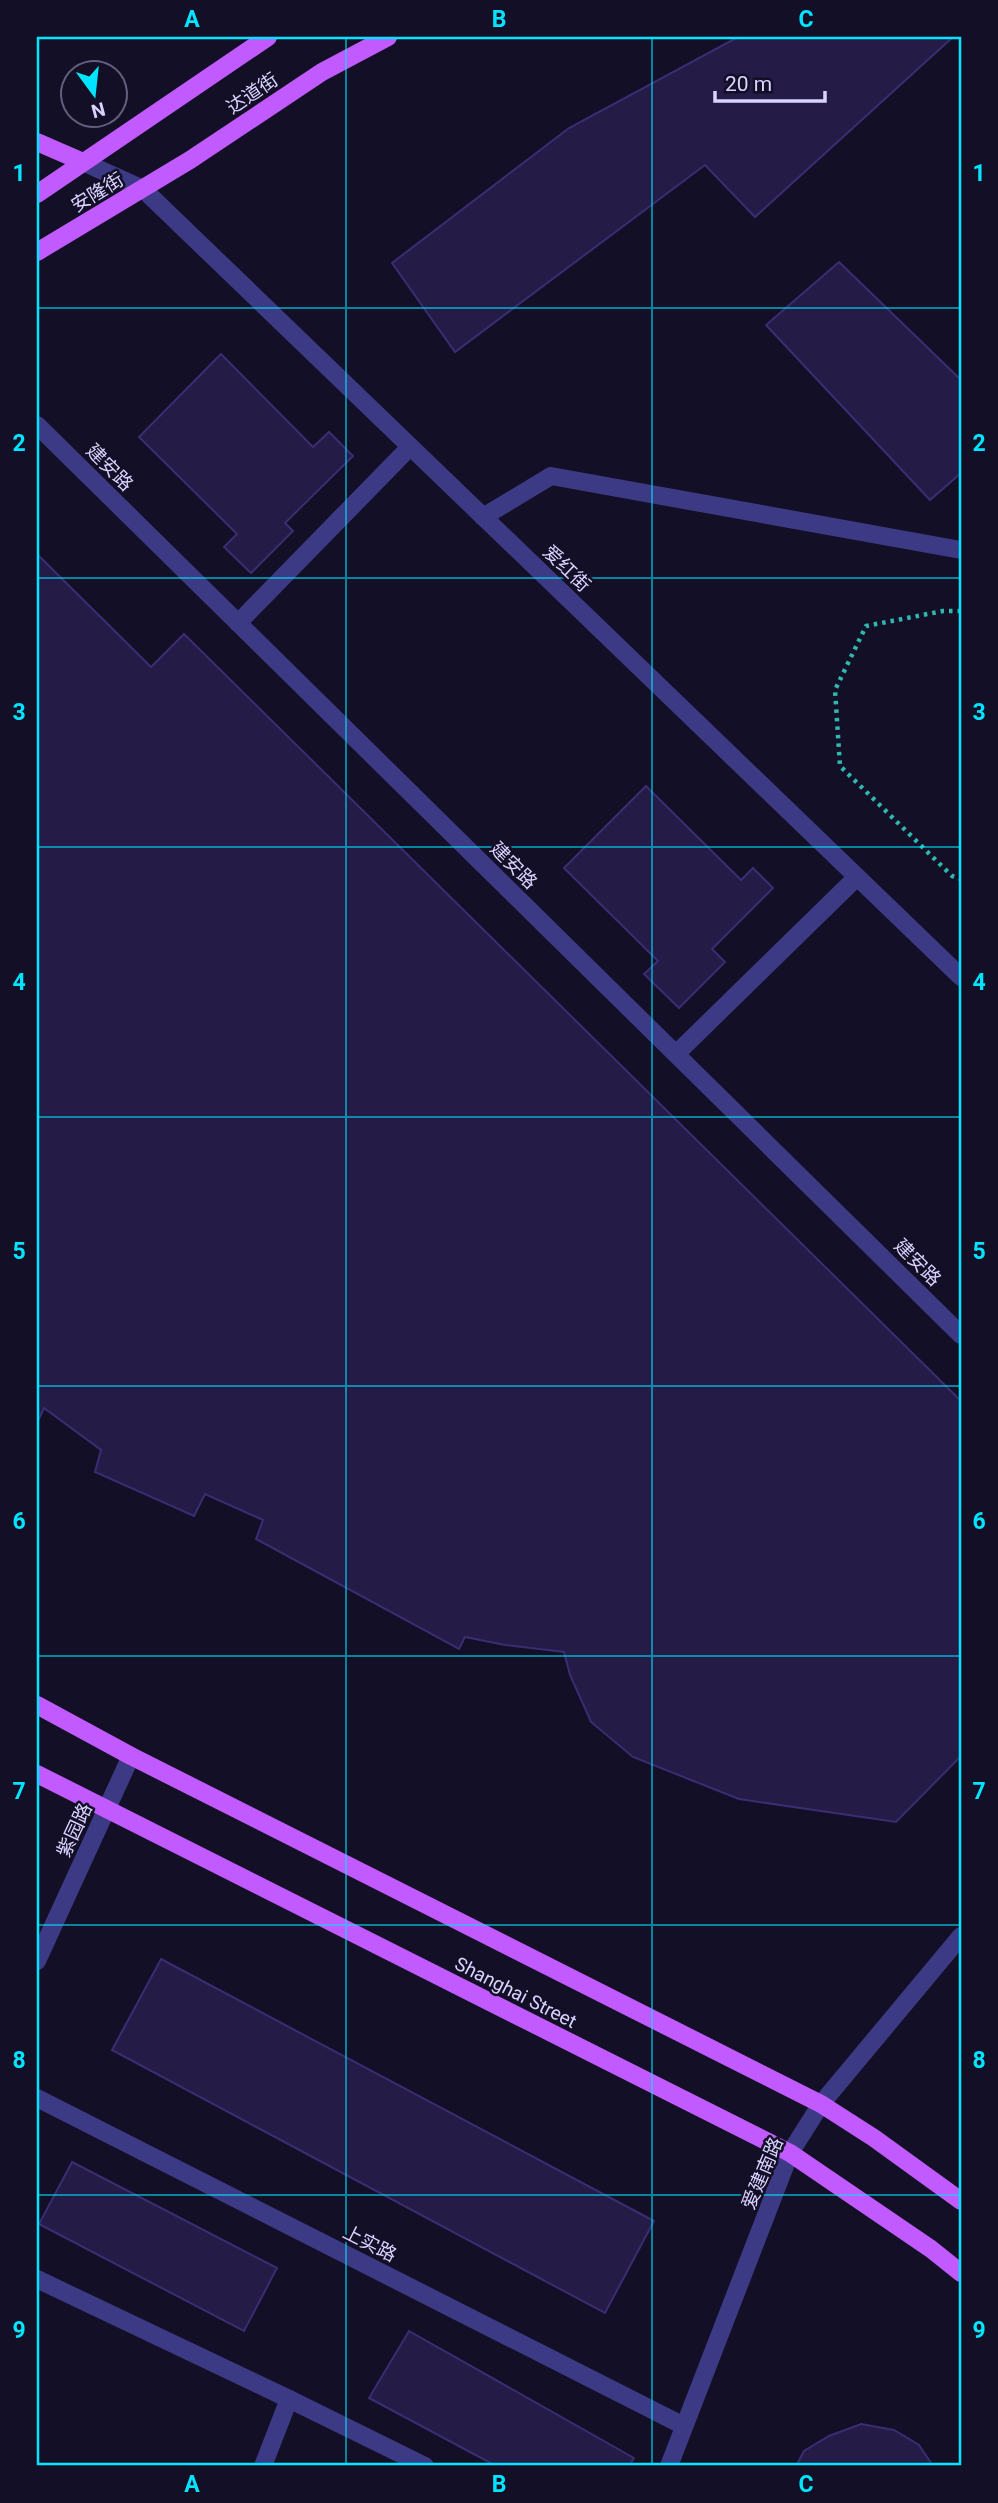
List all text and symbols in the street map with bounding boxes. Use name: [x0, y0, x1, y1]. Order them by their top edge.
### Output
text: A: [184, 6, 200, 33]
text: B: [492, 6, 506, 33]
text: C: [798, 6, 814, 33]
north arrow: [60, 60, 130, 130]
scale bar: [715, 60, 825, 104]
street label: 达道街: [222, 68, 282, 119]
text: 20 m: [725, 72, 772, 96]
text: N: [89, 97, 108, 123]
text: 1: [12, 160, 26, 187]
text: 1: [972, 160, 986, 187]
street label: 安隆街: [67, 168, 128, 217]
text: 2: [12, 430, 26, 457]
text: 2: [972, 430, 986, 457]
street label: 建安路: [81, 439, 138, 496]
street label: 爱红街: [538, 540, 595, 596]
text: 3: [12, 699, 26, 726]
text: 3: [972, 699, 986, 726]
street label: 建安路: [485, 837, 542, 894]
text: 4: [12, 969, 26, 996]
text: 4: [972, 969, 986, 996]
street label: 建安路: [889, 1234, 946, 1291]
text: 5: [12, 1238, 26, 1265]
text: 5: [972, 1238, 986, 1265]
text: 6: [12, 1508, 26, 1535]
text: 6: [972, 1508, 986, 1535]
text: 7: [12, 1778, 26, 1805]
text: 7: [972, 1778, 986, 1805]
street label: 紫园路: [52, 1800, 97, 1861]
street label: Shanghai Street: [451, 1952, 580, 2033]
text: 8: [12, 2047, 26, 2074]
text: 8: [972, 2047, 986, 2074]
street label: 爱建南路: [737, 2134, 788, 2213]
street label: 上实路: [339, 2220, 400, 2267]
text: 9: [12, 2317, 26, 2344]
text: 9: [972, 2317, 986, 2344]
text: A: [184, 2471, 200, 2498]
text: B: [492, 2471, 506, 2498]
text: C: [798, 2471, 814, 2498]

